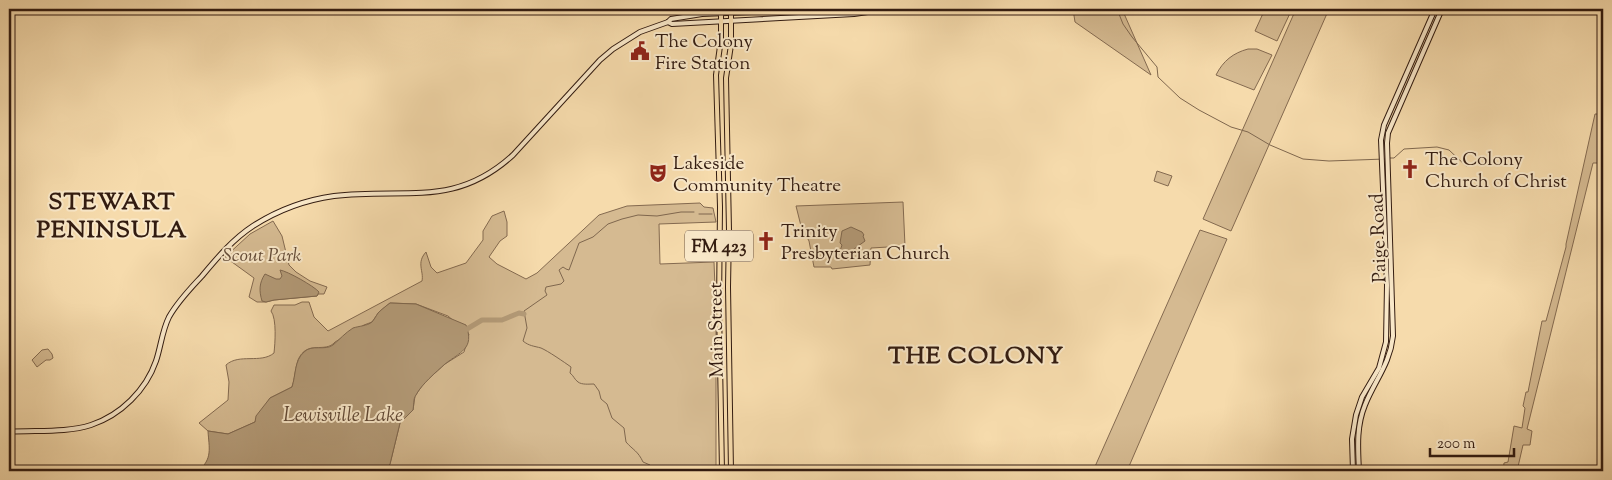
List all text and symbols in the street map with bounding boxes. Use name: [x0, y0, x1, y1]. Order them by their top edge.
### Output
place label: The Colony Fire Station: [655, 29, 753, 78]
public building icon: The Colony Fire Station: [629, 40, 651, 62]
place label: The Colony Church of Christ: [1425, 147, 1567, 196]
place label: Lakeside Community Theatre: [673, 151, 841, 200]
church icon: The Colony Church of Christ: [1399, 158, 1421, 180]
theatre icon: Lakeside Community Theatre: [647, 162, 669, 184]
district label: STEWART PENINSULA: [36, 186, 188, 248]
street label: Paige Road: [1364, 193, 1395, 283]
place label: Trinity Presbyterian Church: [781, 219, 950, 268]
road number: FM 423: [685, 230, 753, 262]
church icon: Trinity Presbyterian Church: [755, 230, 777, 252]
park label: Scout Park: [223, 243, 302, 270]
street label: Main Street: [703, 281, 732, 378]
district label: THE COLONY: [888, 340, 1064, 374]
water label: Lewisville Lake: [283, 402, 403, 431]
scale bar: [1430, 425, 1513, 457]
text: 200 m: [1437, 434, 1476, 455]

